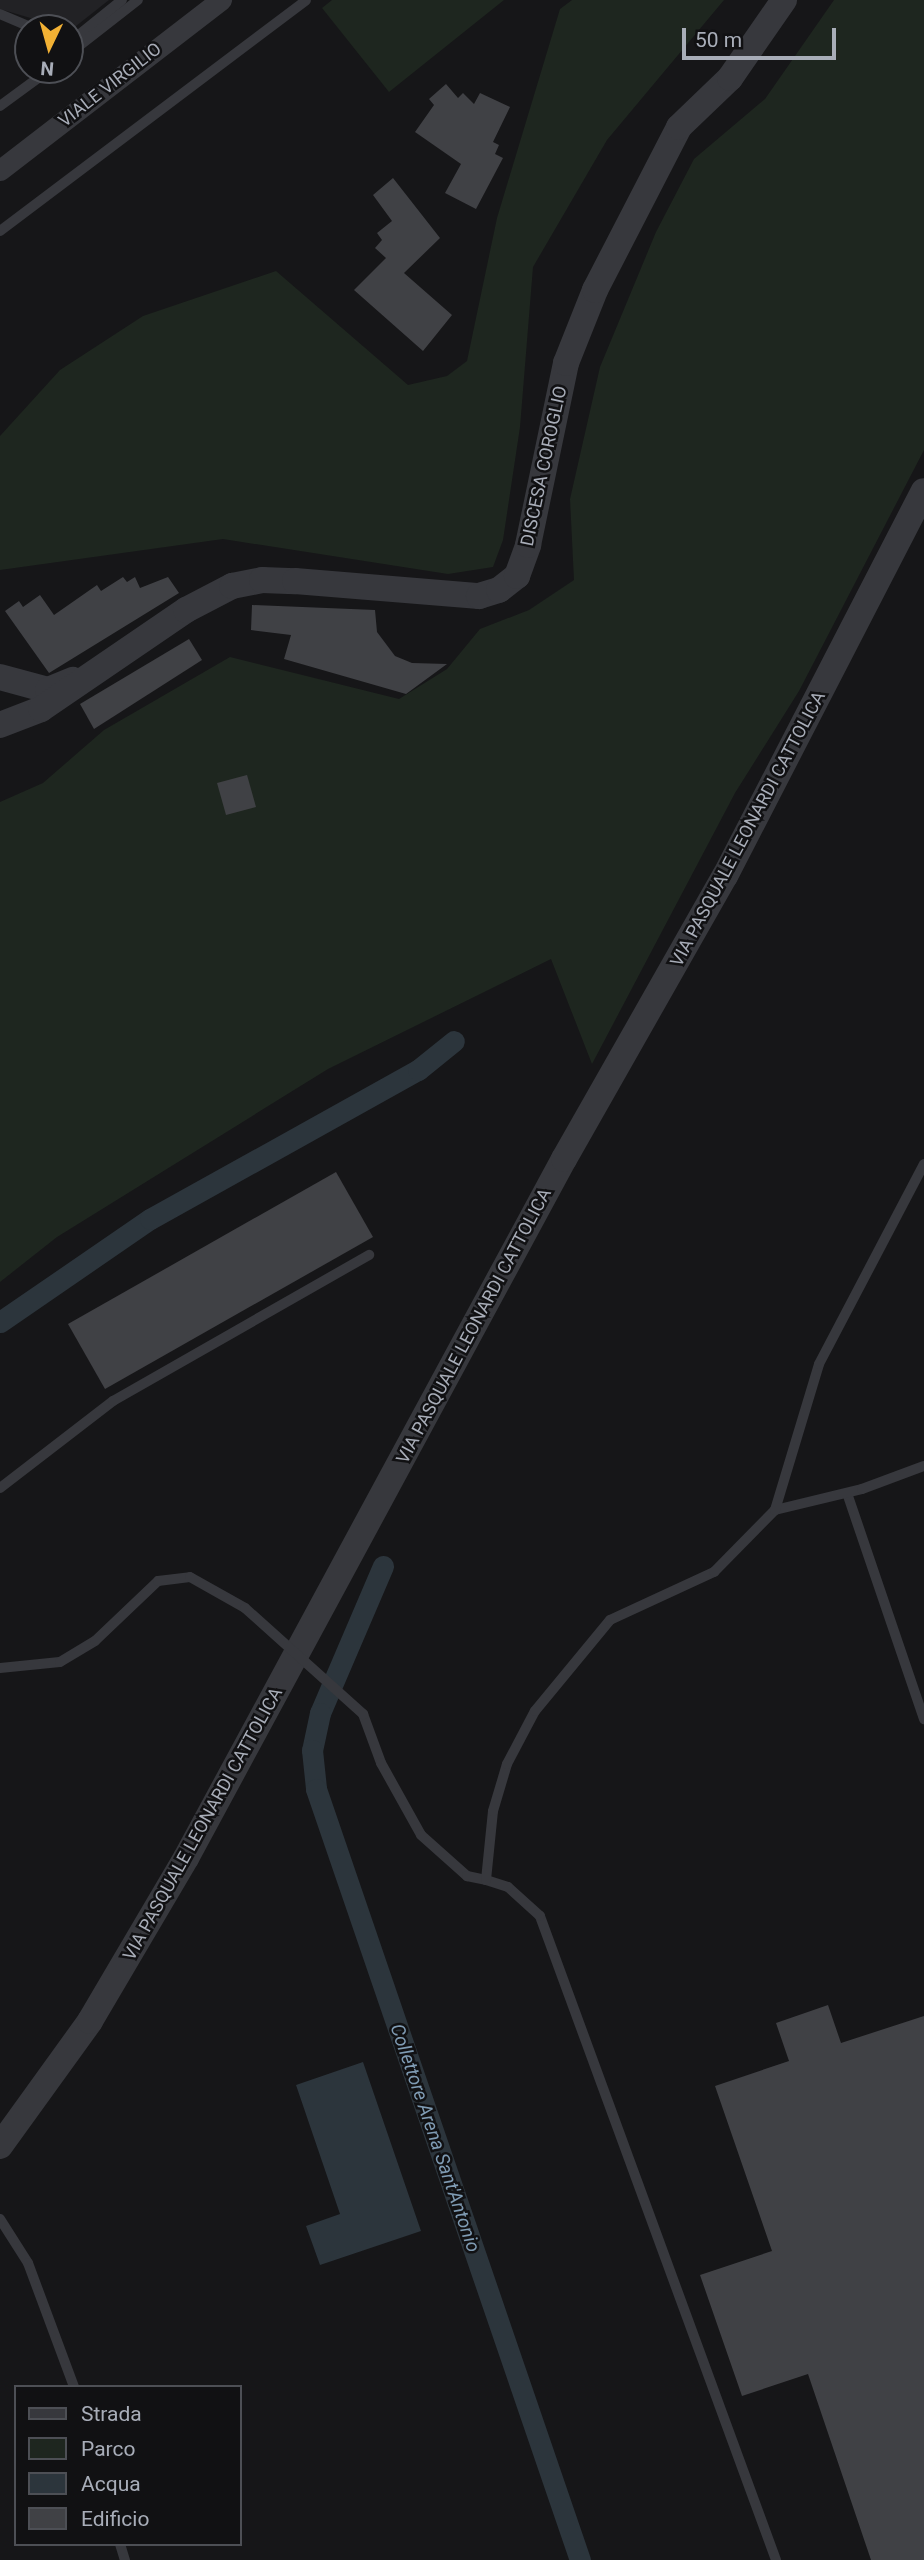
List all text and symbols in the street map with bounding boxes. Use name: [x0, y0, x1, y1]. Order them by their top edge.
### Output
north arrow: [14, 14, 84, 84]
scale bar: [686, 14, 840, 58]
text: 50 m: [695, 28, 742, 52]
street label: VIALE VIRGILIO: [54, 38, 166, 132]
text: N: [40, 56, 55, 80]
street label: DISCESA COROGLIO: [516, 384, 572, 548]
street label: VIA PASQUALE LEONARDI CATTOLICA: [666, 688, 830, 970]
street label: VIA PASQUALE LEONARDI CATTOLICA: [392, 1185, 556, 1467]
street label: VIA PASQUALE LEONARDI CATTOLICA: [119, 1684, 287, 1964]
water label: Collettore Arena Sant'Antonio: [385, 2021, 485, 2255]
legend: [14, 2385, 242, 2546]
text: Strada: [81, 2402, 142, 2426]
text: Parco: [81, 2437, 135, 2461]
text: Acqua: [81, 2472, 141, 2496]
text: Edificio: [81, 2507, 149, 2531]

